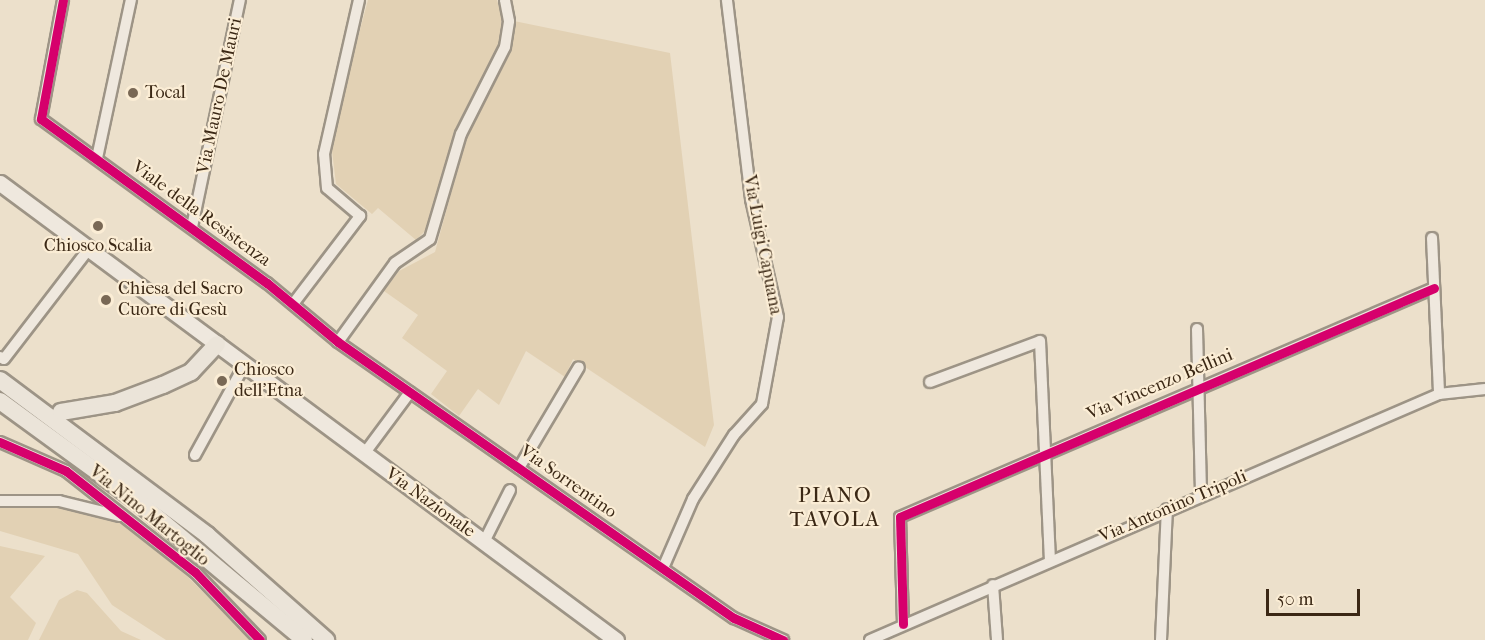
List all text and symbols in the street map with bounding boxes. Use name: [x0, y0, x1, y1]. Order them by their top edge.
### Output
street label: Via Mauro De Mauri: [193, 16, 247, 176]
place label: Tocal: [145, 82, 186, 104]
marker: Tocal: [126, 86, 140, 100]
street label: Viale della Resistenza: [127, 156, 275, 272]
street label: Via Luigi Capuana: [738, 173, 786, 317]
marker: Chiosco Scalia: [91, 219, 105, 233]
place label: Chiosco Scalia: [44, 235, 152, 257]
place label: Chiesa del Sacro Cuore di Gesù: [118, 279, 243, 322]
marker: Chiesa del Sacro Cuore di Gesù: [99, 293, 113, 307]
street label: Via Vincenzo Bellini: [1084, 345, 1236, 425]
place label: Chiosco dell'Etna: [234, 360, 303, 403]
marker: Chiosco dell'Etna: [215, 374, 229, 388]
street label: Via Sorrentino: [515, 441, 621, 523]
street label: Via Nino Martoglio: [85, 461, 213, 571]
street label: Via Nazionale: [381, 463, 479, 543]
street label: Via Antonino Tripoli: [1096, 466, 1250, 548]
district label: PIANO TAVOLA: [789, 482, 881, 532]
scale bar: [1269, 577, 1364, 615]
text: 50 m: [1277, 589, 1313, 610]

